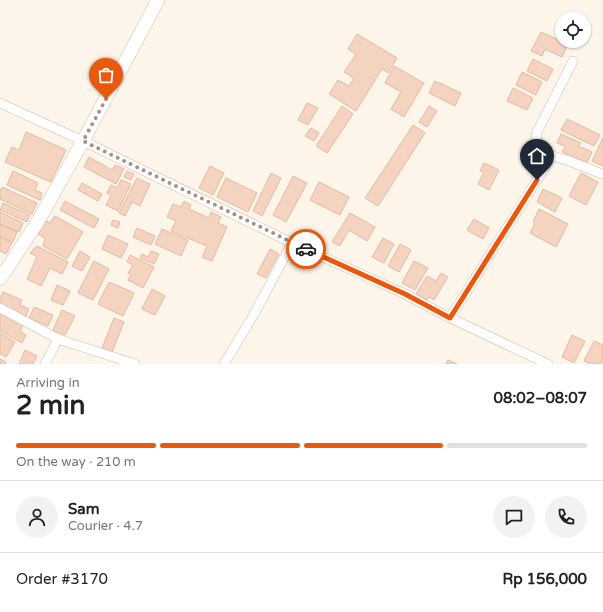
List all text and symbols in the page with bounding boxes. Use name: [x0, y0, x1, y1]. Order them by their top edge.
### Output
map controls: [555, 12, 591, 48]
button: locate: [555, 12, 591, 48]
pin: [89, 58, 123, 99]
icon: bag: [95, 64, 117, 86]
pin: [520, 139, 554, 180]
icon: home: [526, 145, 548, 167]
courier: [286, 229, 326, 269]
icon: car: [295, 238, 317, 260]
text: Arriving in: [16, 375, 80, 391]
text: 08:02–08:07: [494, 389, 587, 407]
text: 2 min: [16, 390, 85, 421]
text: On the way · 210 m: [16, 454, 136, 470]
button: person: [16, 496, 58, 538]
button: chat: [493, 496, 535, 538]
button: phone: [545, 496, 587, 538]
text: Sam: [68, 500, 99, 518]
text: Courier · 4.7: [68, 518, 143, 534]
text: Order #3170: [16, 570, 108, 588]
text: Rp 156,000: [503, 570, 587, 588]

